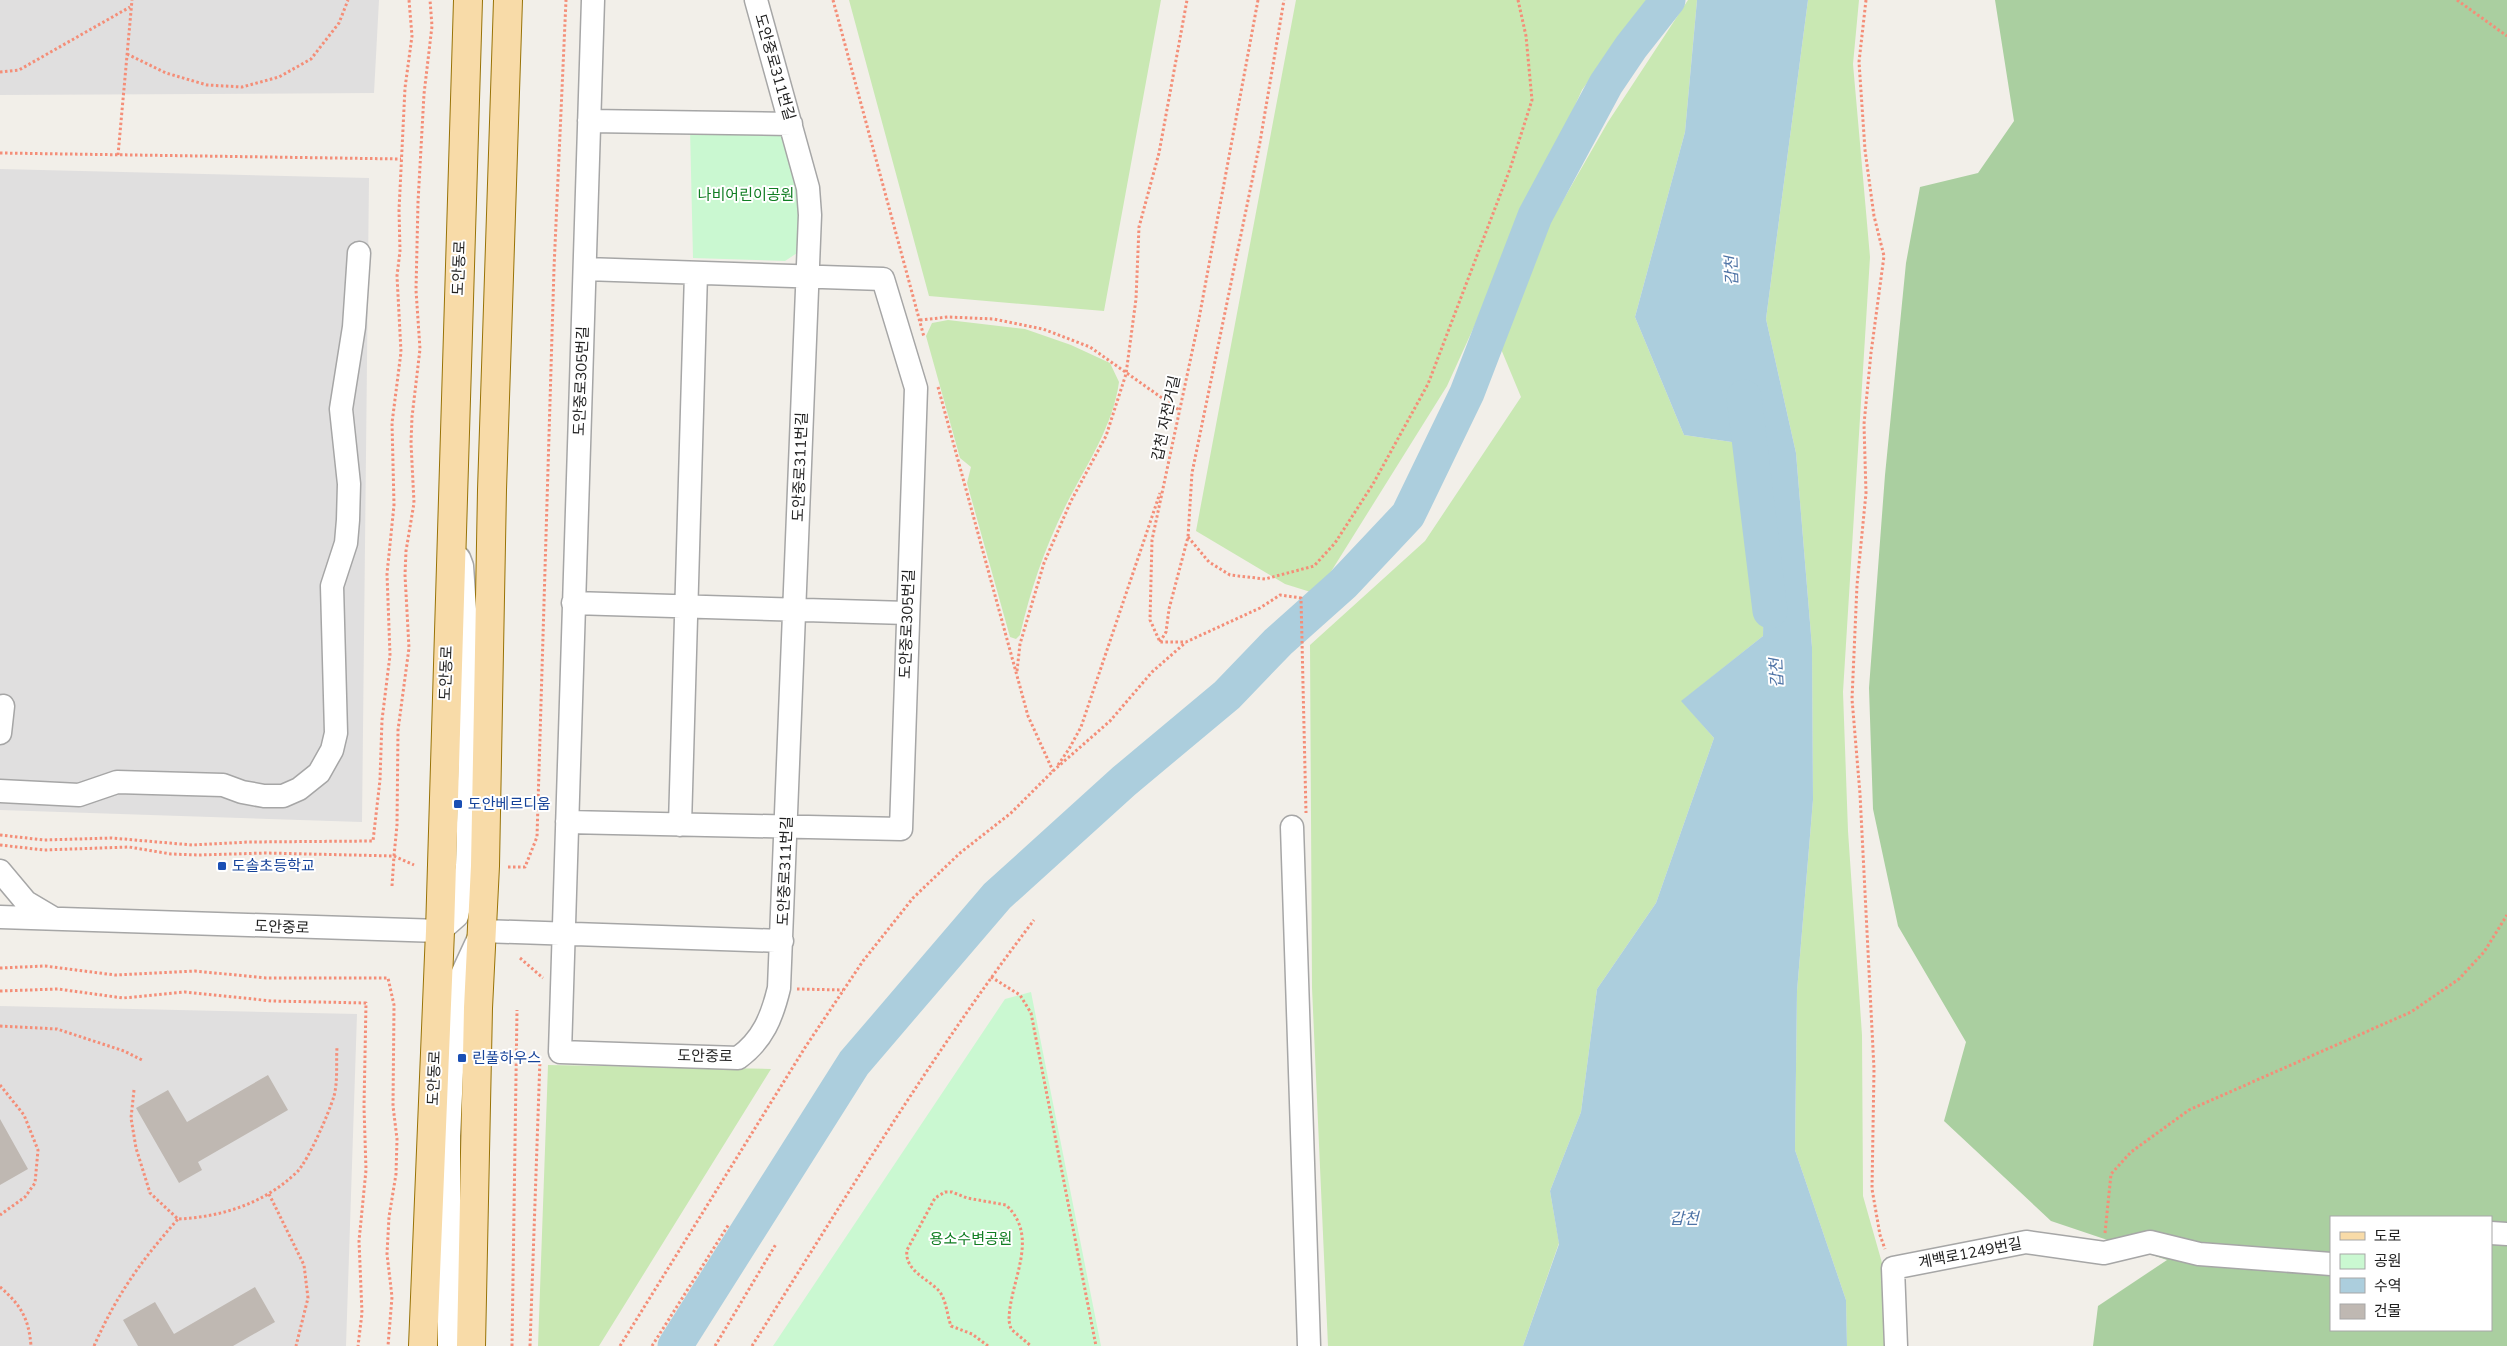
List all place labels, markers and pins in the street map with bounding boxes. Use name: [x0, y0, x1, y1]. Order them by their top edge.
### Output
place label: 도안베르디움: [468, 794, 551, 813]
marker: 도안베르디움: [452, 798, 464, 810]
place label: 도솔초등학교: [232, 856, 315, 875]
marker: 도솔초등학교: [216, 860, 228, 872]
place label: 린풀하우스: [472, 1048, 541, 1067]
marker: 린풀하우스: [456, 1052, 468, 1064]

